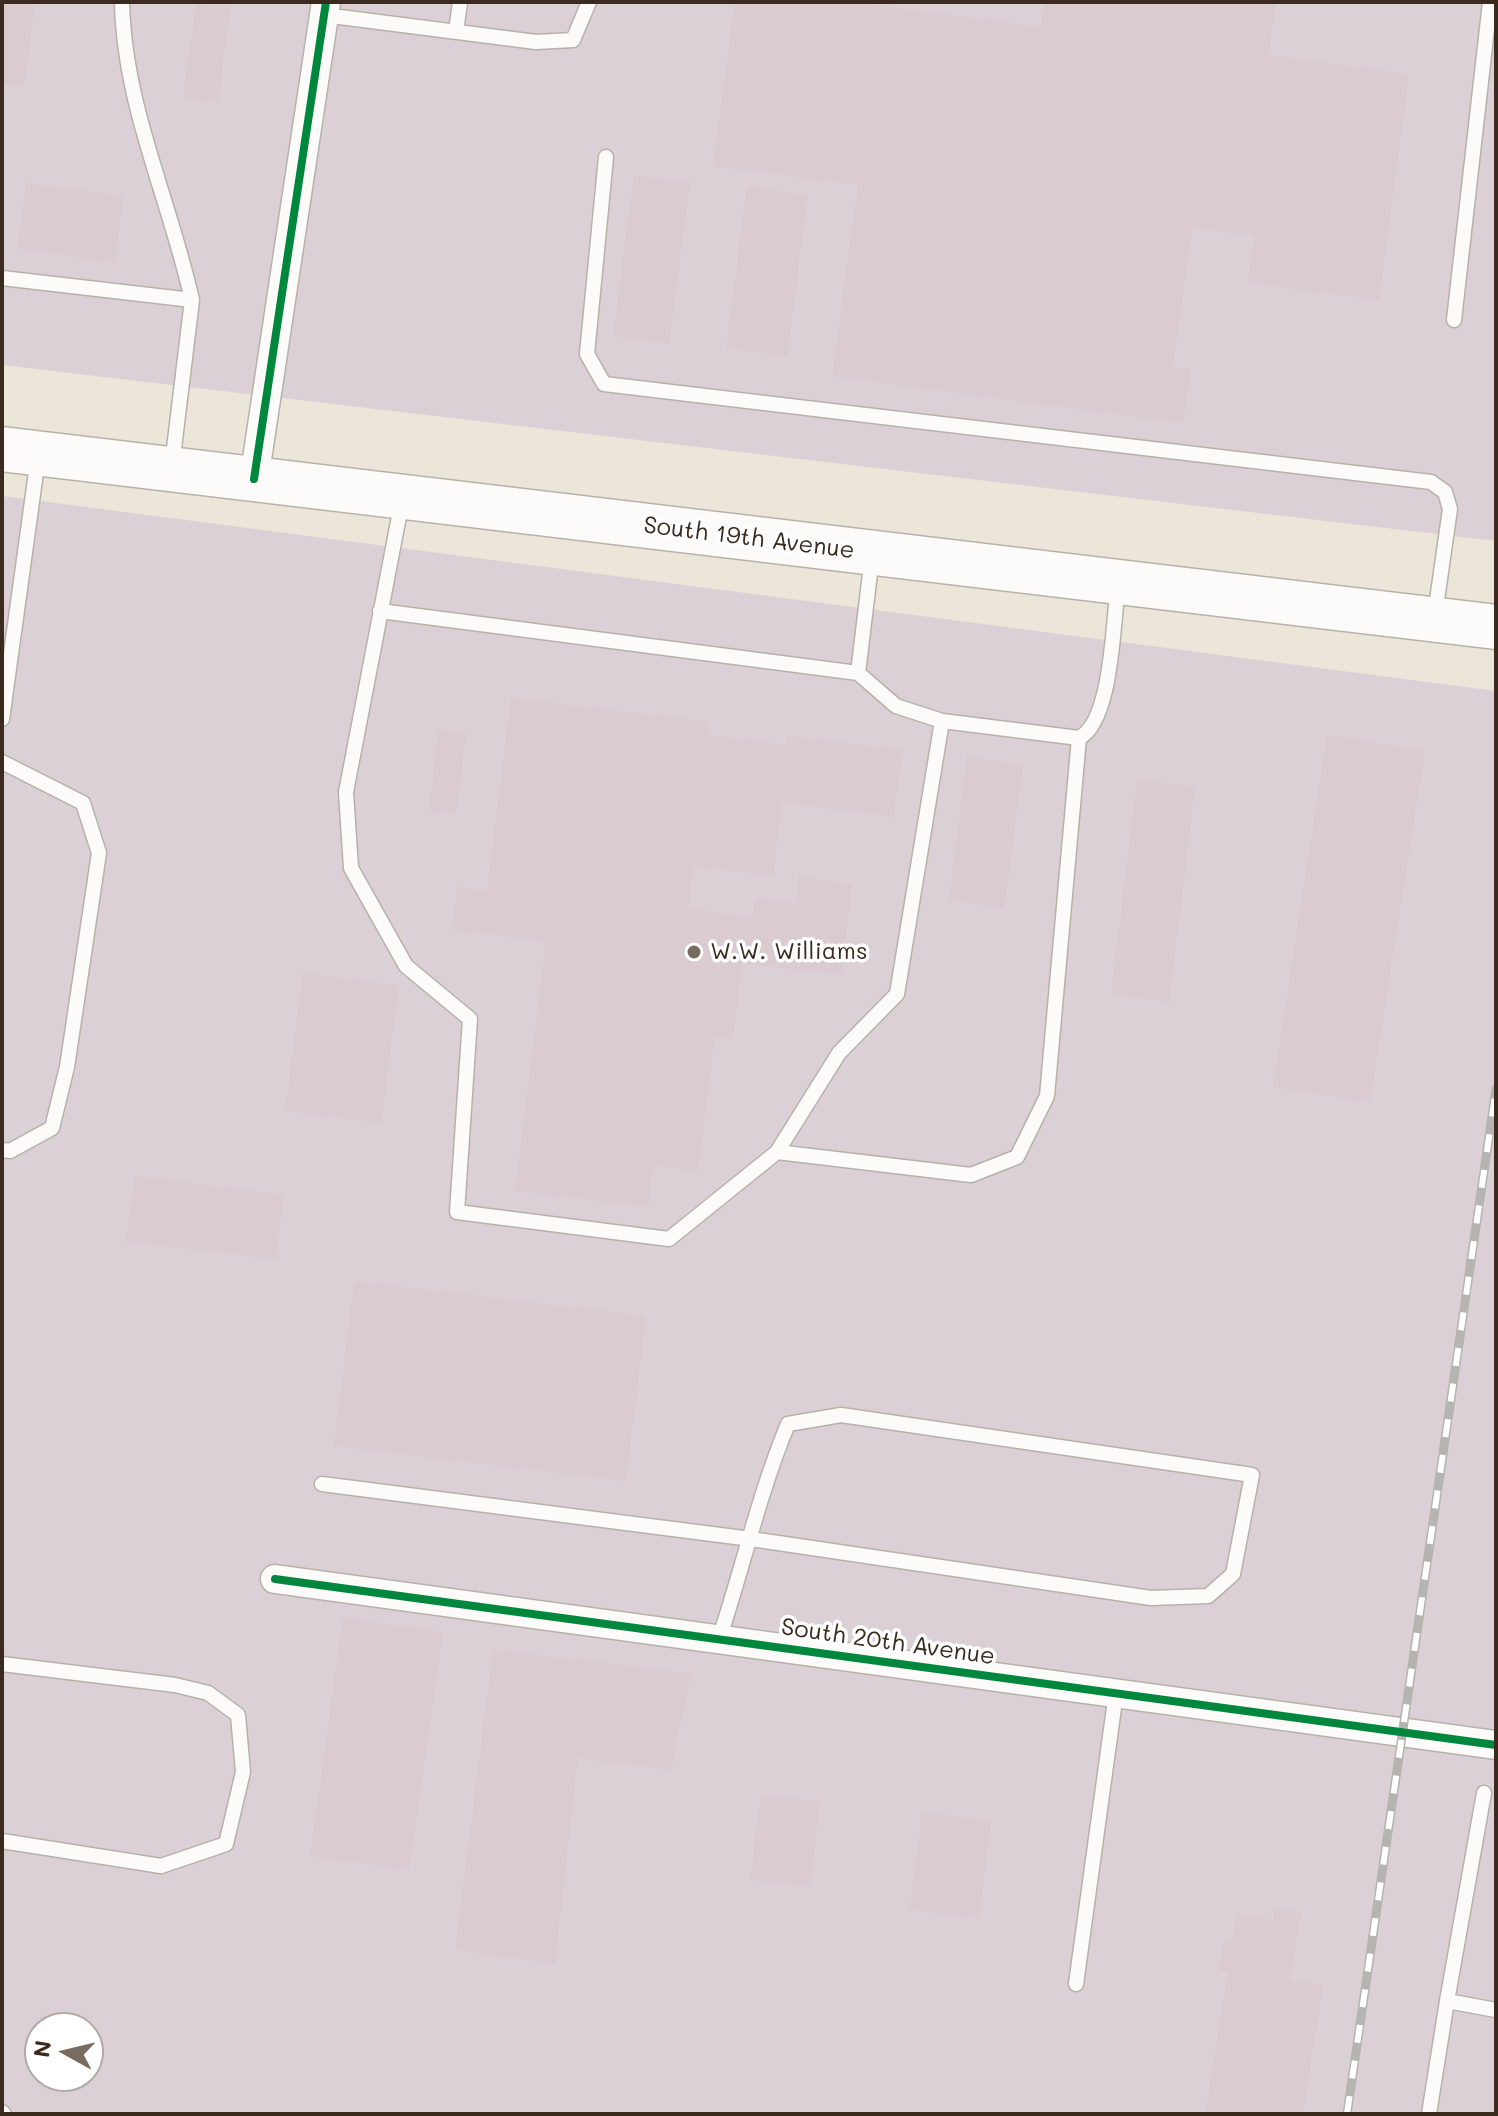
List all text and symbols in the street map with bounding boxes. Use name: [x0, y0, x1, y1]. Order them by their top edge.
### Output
street label: South 19th Avenue: [642, 511, 856, 565]
place label: W.W. Williams: [710, 938, 868, 966]
marker: W.W. Williams: [685, 943, 703, 961]
street label: South 20th Avenue: [779, 1613, 997, 1671]
north arrow: [24, 2012, 104, 2092]
text: N: [26, 2039, 57, 2059]

